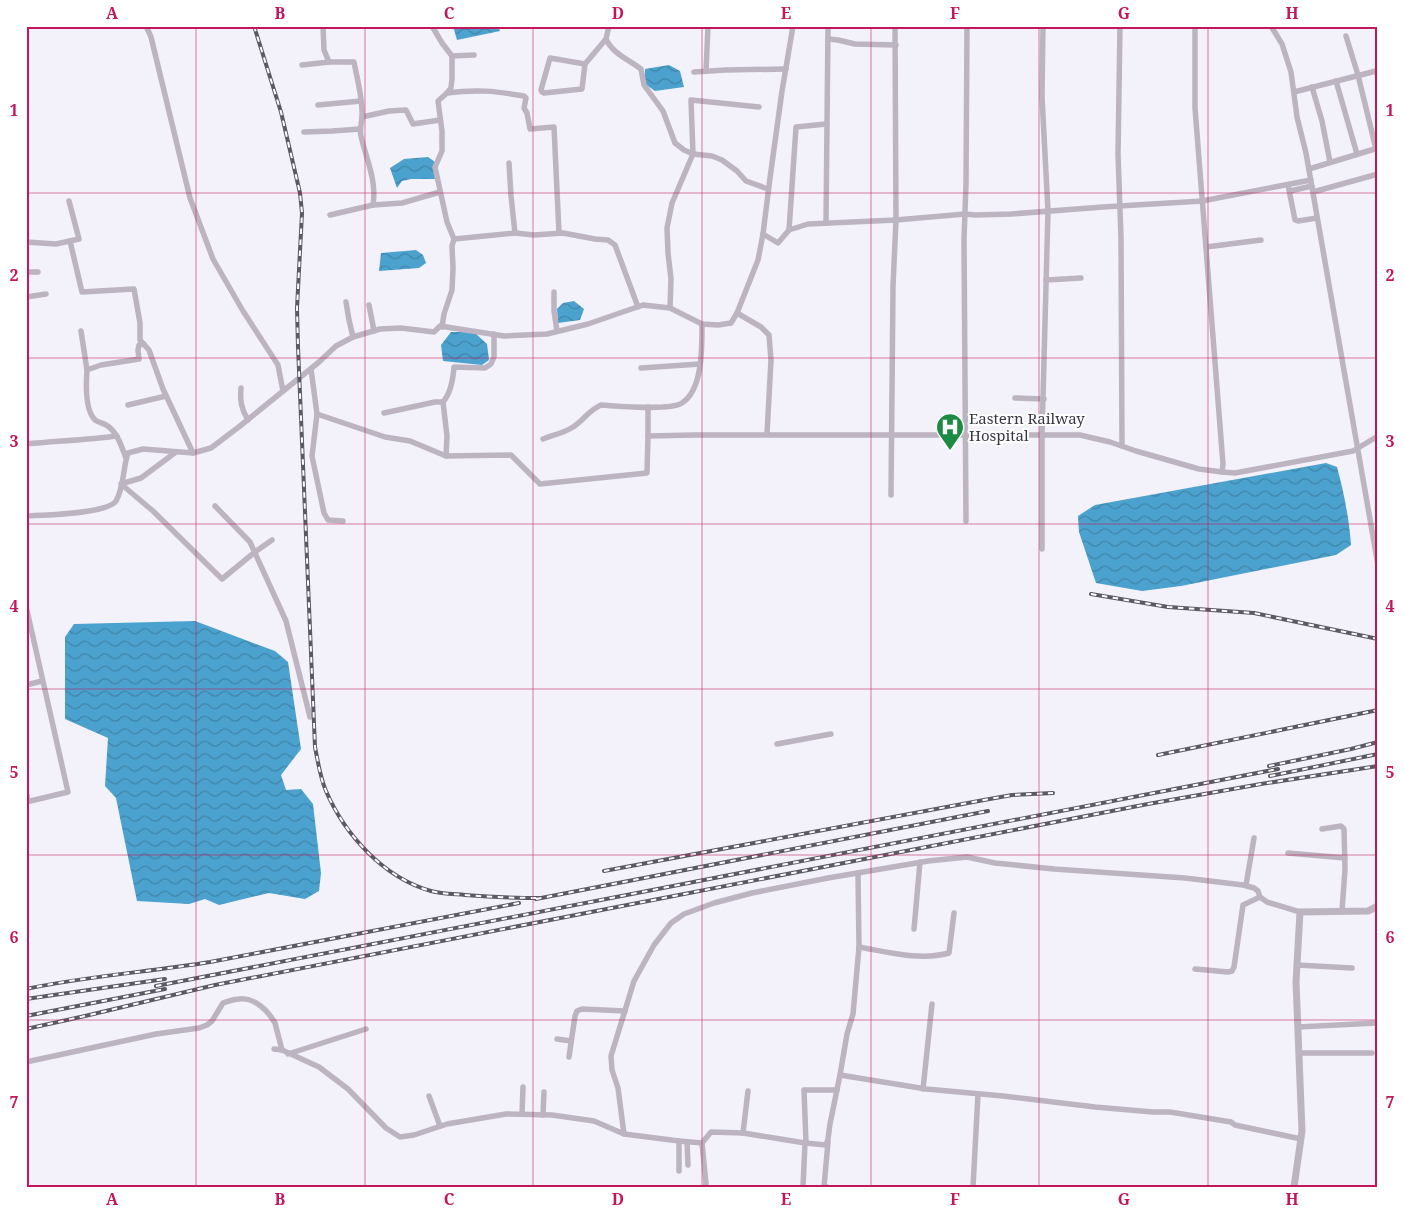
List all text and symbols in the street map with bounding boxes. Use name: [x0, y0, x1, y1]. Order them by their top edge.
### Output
text: A: [106, 2, 119, 24]
text: B: [275, 2, 286, 24]
text: C: [444, 2, 455, 24]
text: D: [612, 2, 624, 24]
text: E: [781, 2, 791, 24]
text: F: [950, 2, 960, 24]
text: G: [1118, 2, 1130, 24]
text: H: [1285, 2, 1299, 24]
text: 1: [9, 99, 19, 121]
text: 1: [1385, 99, 1395, 121]
text: 2: [9, 264, 19, 286]
text: 2: [1385, 264, 1395, 286]
place label: Eastern Railway Hospital: [969, 408, 1085, 445]
hospital icon: Eastern Railway Hospital: [935, 412, 965, 451]
text: 3: [9, 430, 19, 452]
text: 3: [1385, 430, 1395, 452]
text: 4: [9, 595, 19, 617]
text: 4: [1385, 595, 1395, 617]
text: 5: [9, 761, 19, 783]
text: 5: [1385, 761, 1395, 783]
text: 6: [9, 926, 19, 948]
text: 6: [1385, 926, 1395, 948]
text: 7: [9, 1091, 19, 1113]
text: 7: [1385, 1091, 1395, 1113]
text: A: [106, 1188, 119, 1210]
text: B: [275, 1188, 286, 1210]
text: C: [444, 1188, 455, 1210]
text: D: [612, 1188, 624, 1210]
text: E: [781, 1188, 791, 1210]
text: F: [950, 1188, 960, 1210]
text: G: [1118, 1188, 1130, 1210]
text: H: [1285, 1188, 1299, 1210]

